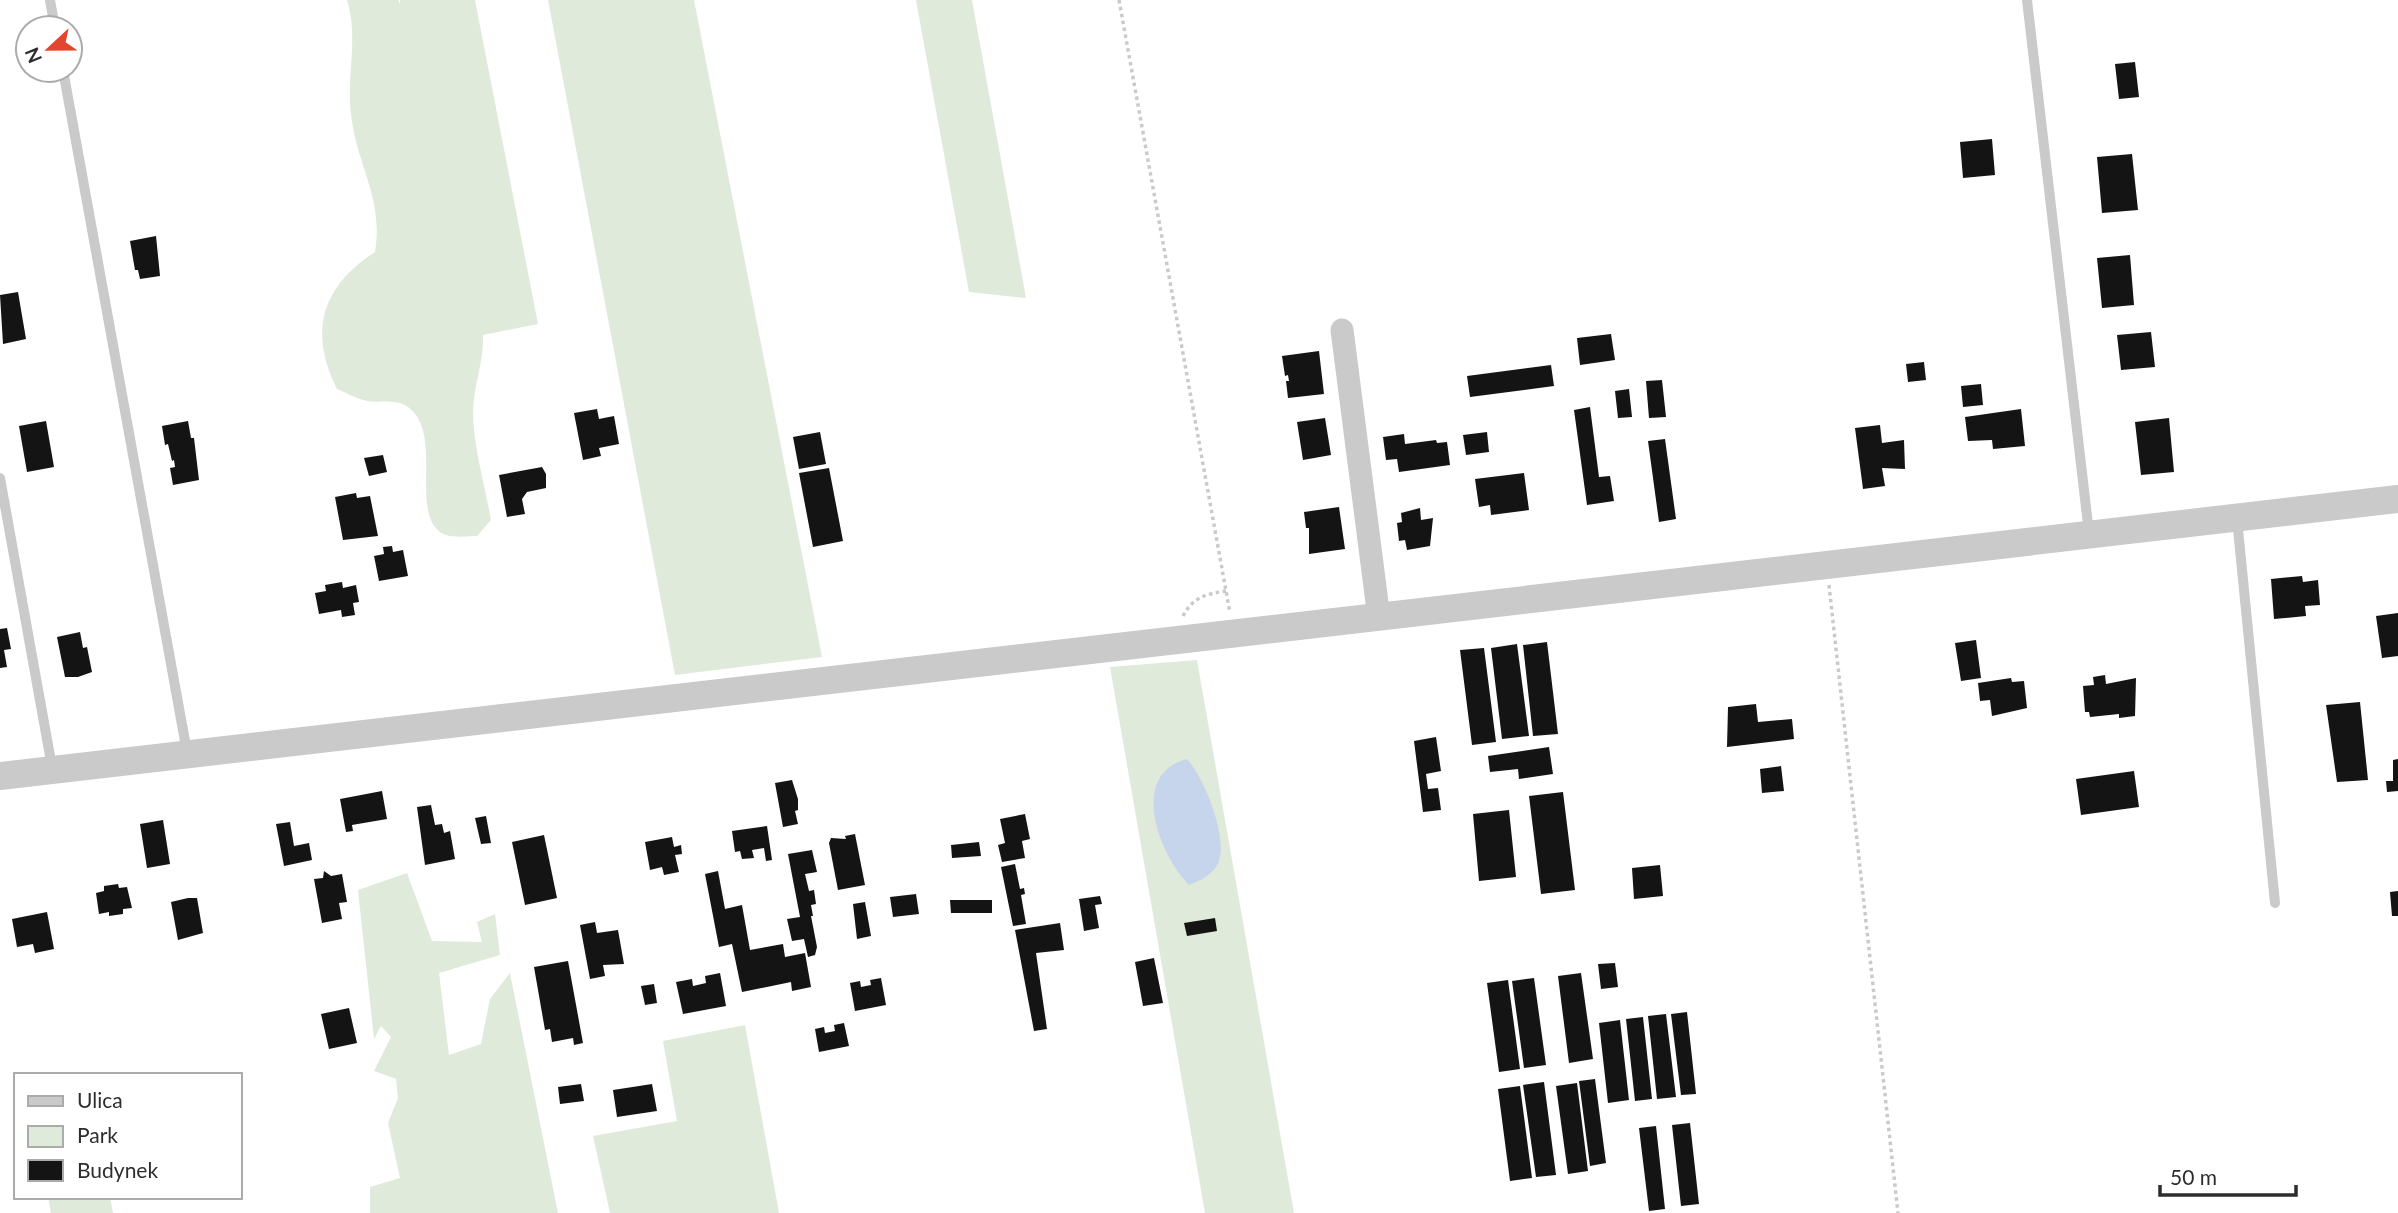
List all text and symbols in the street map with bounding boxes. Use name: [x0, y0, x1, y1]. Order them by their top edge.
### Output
north arrow: [14, 14, 84, 84]
text: N: [19, 44, 46, 67]
legend: [14, 1073, 242, 1199]
text: Ulica: [77, 1087, 123, 1112]
text: Park: [77, 1122, 118, 1147]
scale bar: [2160, 1154, 2296, 1198]
text: Budynek: [77, 1157, 158, 1182]
text: 50 m: [2170, 1164, 2217, 1189]

